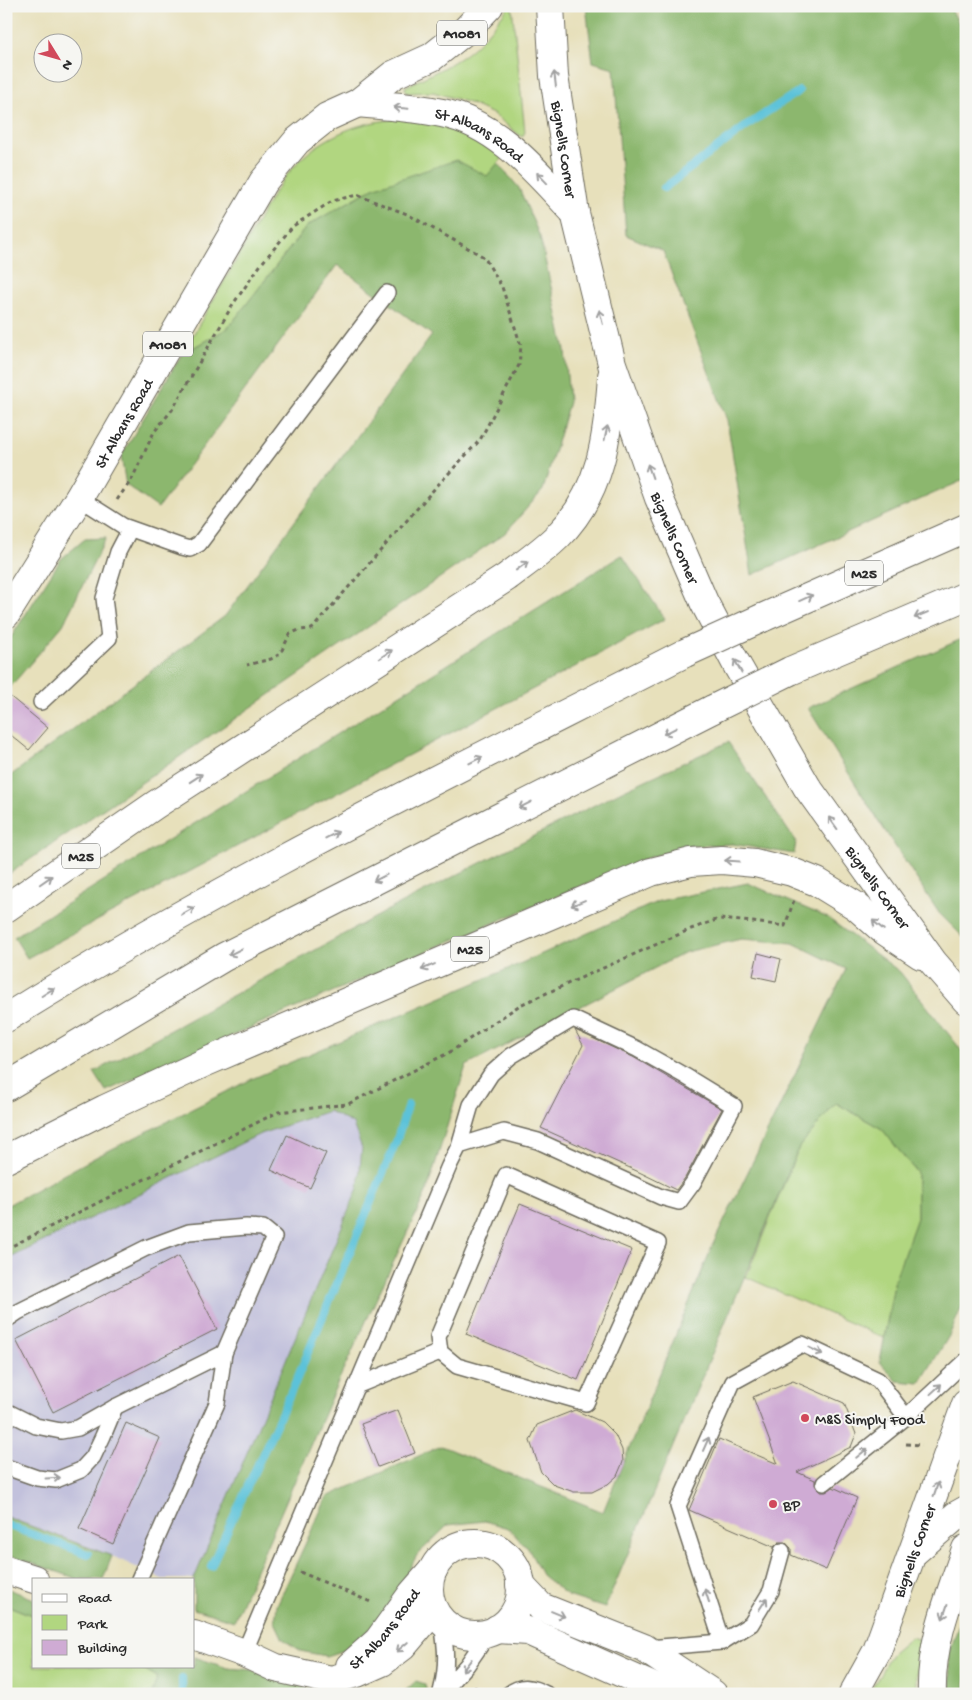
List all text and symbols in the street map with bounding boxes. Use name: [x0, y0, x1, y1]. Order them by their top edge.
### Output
road number: A1081: [437, 20, 487, 46]
north arrow: [32, 32, 82, 82]
text: N: [57, 56, 76, 73]
one-way arrow: [550, 71, 560, 87]
street label: Bignells Corner: [545, 99, 579, 201]
one-way arrow: [393, 103, 409, 113]
street label: St Albans Road: [433, 106, 528, 169]
one-way arrow: [535, 172, 548, 184]
one-way arrow: [596, 309, 605, 325]
road number: A1081: [143, 332, 193, 356]
street label: St Albans Road: [92, 375, 160, 473]
one-way arrow: [602, 426, 611, 442]
one-way arrow: [645, 464, 654, 479]
street label: Bignells Corner: [644, 489, 701, 588]
road number: M25: [845, 560, 883, 586]
one-way arrow: [515, 561, 529, 571]
one-way arrow: [798, 593, 813, 603]
one-way arrow: [914, 611, 929, 620]
one-way arrow: [378, 649, 392, 659]
one-way arrow: [733, 659, 743, 674]
one-way arrow: [663, 727, 678, 736]
one-way arrow: [468, 755, 483, 764]
one-way arrow: [188, 773, 202, 783]
one-way arrow: [518, 801, 533, 810]
one-way arrow: [828, 816, 838, 830]
one-way arrow: [324, 830, 339, 840]
street label: Bignells Corner: [839, 843, 913, 935]
road number: M25: [62, 844, 100, 868]
one-way arrow: [725, 856, 741, 865]
one-way arrow: [373, 874, 388, 883]
one-way arrow: [39, 875, 53, 885]
one-way arrow: [571, 899, 586, 909]
one-way arrow: [181, 906, 195, 916]
one-way arrow: [871, 920, 884, 931]
road number: M25: [451, 936, 489, 962]
one-way arrow: [228, 948, 243, 957]
one-way arrow: [421, 963, 436, 972]
one-way arrow: [40, 987, 54, 997]
one-way arrow: [808, 1347, 823, 1356]
one-way arrow: [930, 1383, 943, 1395]
marker: M&S Simply Food: [799, 1412, 811, 1424]
place label: M&S Simply Food: [815, 1412, 926, 1431]
one-way arrow: [701, 1437, 711, 1452]
one-way arrow: [855, 1448, 868, 1459]
one-way arrow: [45, 1474, 61, 1483]
one-way arrow: [932, 1482, 941, 1497]
marker: BP: [767, 1498, 779, 1510]
place label: BP: [782, 1498, 800, 1517]
street label: Bignells Corner: [891, 1501, 942, 1602]
legend: [32, 1578, 195, 1668]
street label: St Albans Road: [347, 1585, 427, 1675]
one-way arrow: [702, 1588, 712, 1604]
text: Road: [78, 1590, 112, 1608]
one-way arrow: [758, 1597, 769, 1611]
one-way arrow: [939, 1604, 949, 1620]
one-way arrow: [550, 1610, 565, 1619]
text: Park: [77, 1616, 108, 1634]
text: Building: [77, 1640, 127, 1658]
one-way arrow: [395, 1641, 408, 1652]
one-way arrow: [461, 1658, 472, 1671]

